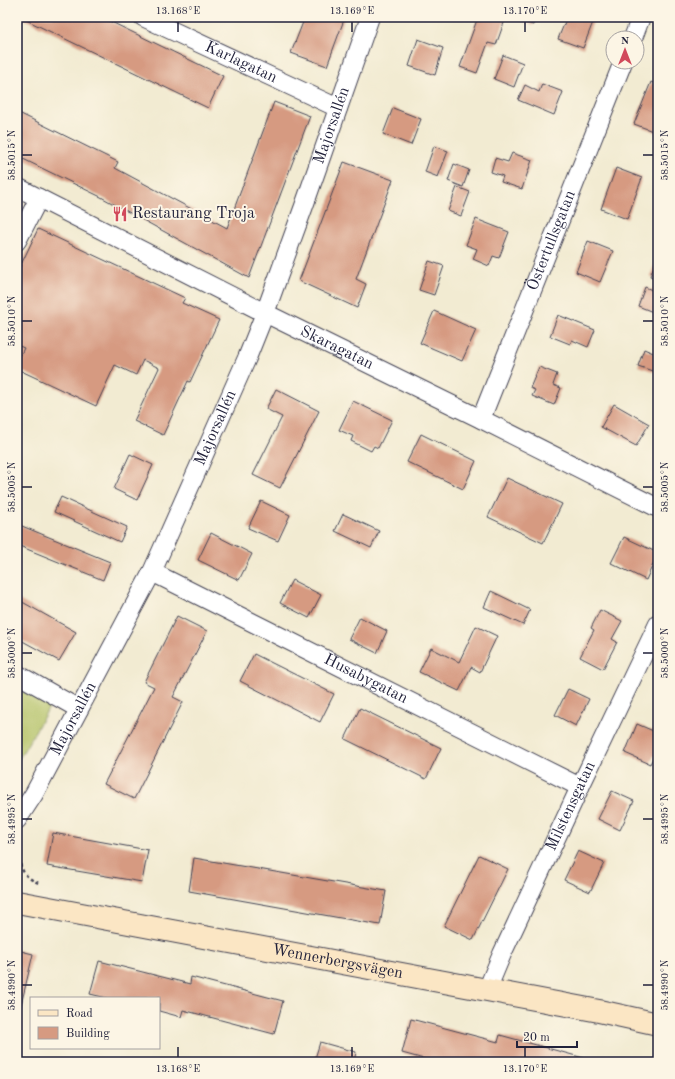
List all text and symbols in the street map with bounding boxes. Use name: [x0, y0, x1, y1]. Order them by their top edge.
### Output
text: 13.168°E: [156, 6, 200, 16]
text: 13.169°E: [330, 6, 374, 16]
text: 13.170°E: [503, 6, 547, 16]
north arrow: [605, 30, 645, 70]
text: N: [621, 36, 630, 47]
street label: Karlagatan: [202, 39, 280, 86]
street label: Majorsallén: [311, 85, 353, 166]
text: 58.5015°N: [7, 129, 17, 181]
text: 58.5015°N: [660, 129, 670, 181]
street label: Östertullsgatan: [521, 188, 579, 293]
restaurant icon: Restaurang Troja: [111, 205, 129, 223]
place label: Restaurang Troja: [132, 206, 255, 222]
text: 58.5010°N: [7, 295, 17, 347]
text: 58.5010°N: [660, 295, 670, 347]
street label: Skaragatan: [298, 324, 376, 373]
street label: Majorsallén: [192, 388, 240, 468]
text: 58.5005°N: [7, 461, 17, 513]
text: 58.5005°N: [660, 461, 670, 513]
text: 58.5000°N: [7, 627, 17, 679]
text: 58.5000°N: [660, 627, 670, 679]
street label: Husabygatan: [321, 652, 410, 707]
street label: Majorsallén: [48, 679, 100, 758]
street label: Milstensgatan: [543, 759, 599, 853]
text: 58.4995°N: [7, 793, 17, 845]
text: 58.4995°N: [660, 793, 670, 845]
street label: Wennerbergsvägen: [271, 942, 405, 982]
text: 58.4990°N: [7, 959, 17, 1011]
text: 58.4990°N: [660, 959, 670, 1011]
legend: [30, 997, 160, 1049]
text: Road: [66, 1008, 93, 1020]
scale bar: [517, 1023, 577, 1049]
text: Building: [66, 1028, 110, 1040]
text: 20 m: [523, 1032, 550, 1044]
text: 13.168°E: [156, 1064, 200, 1074]
text: 13.169°E: [330, 1064, 374, 1074]
text: 13.170°E: [503, 1064, 547, 1074]

